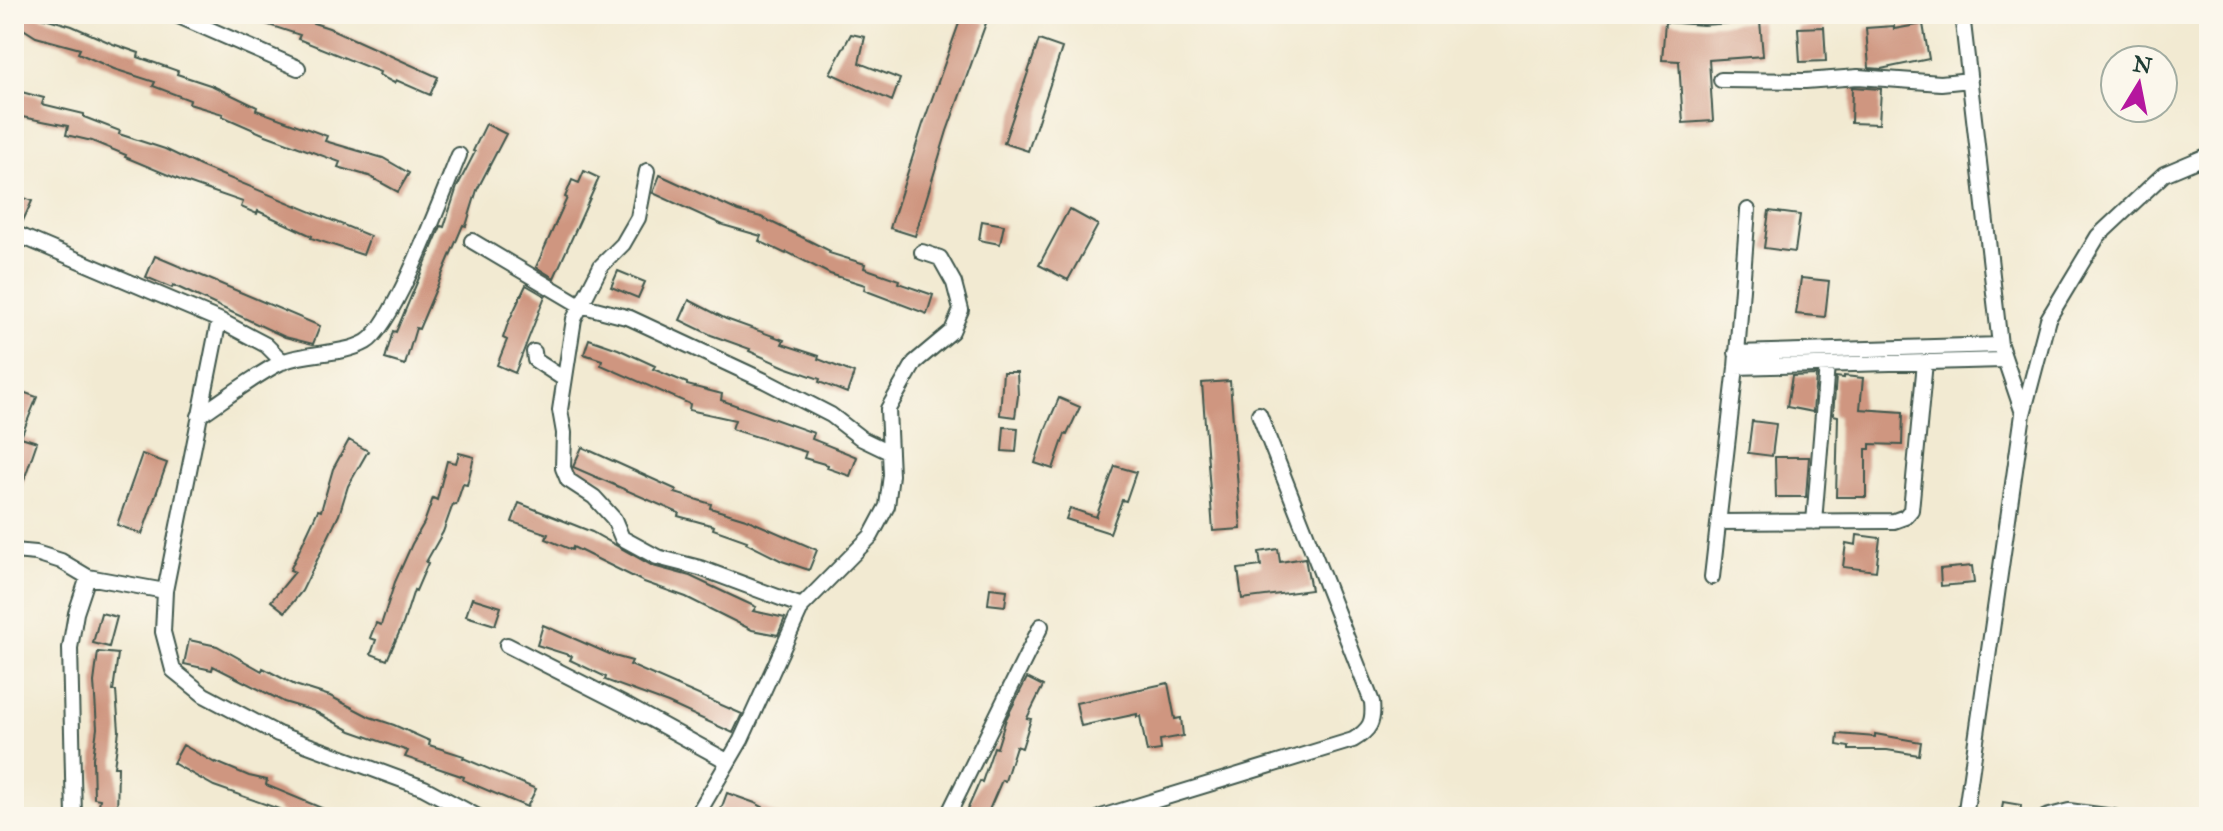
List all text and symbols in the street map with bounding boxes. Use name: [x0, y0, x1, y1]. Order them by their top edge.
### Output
north arrow: [2099, 44, 2179, 124]
text: N: [2131, 50, 2154, 80]

